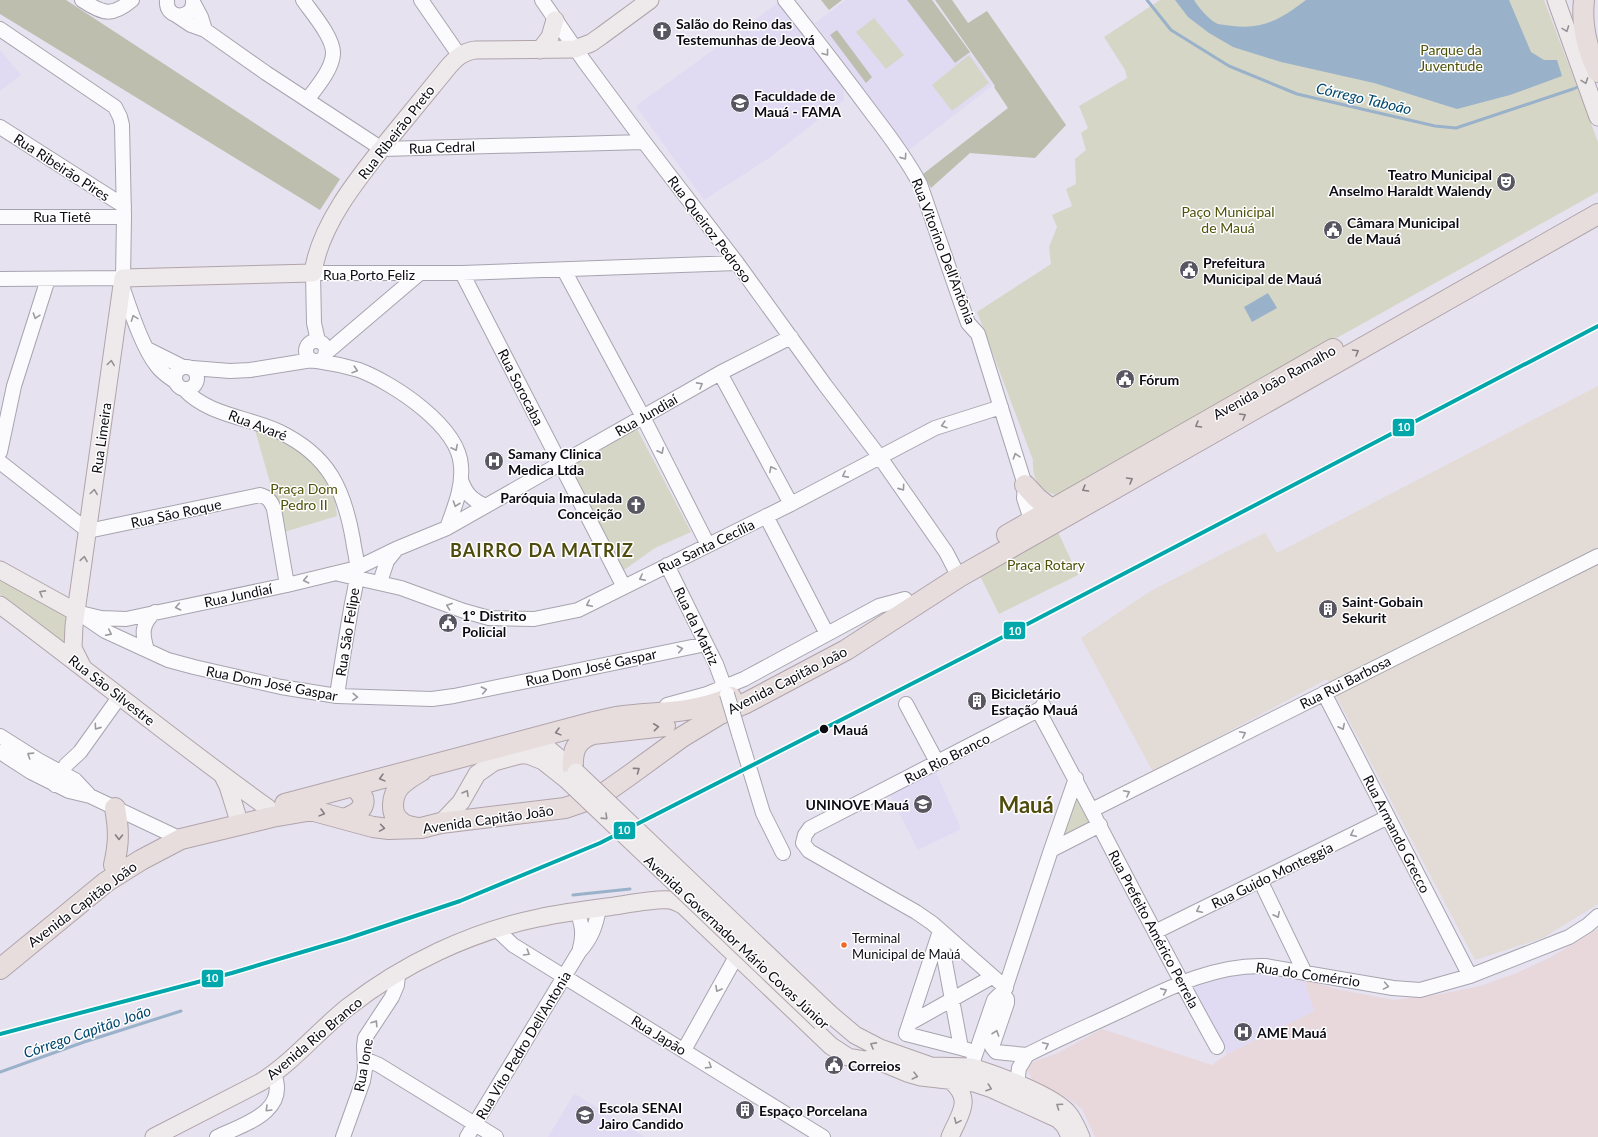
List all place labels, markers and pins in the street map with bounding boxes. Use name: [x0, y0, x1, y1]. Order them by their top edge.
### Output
place label: Salão do Reino das Testemunhas de Jeová: [676, 15, 815, 48]
church icon: Salão do Reino das Testemunhas de Jeová: [651, 20, 673, 42]
place label: Faculdade de Mauá - FAMA: [754, 87, 841, 120]
school or university icon: Faculdade de Mauá - FAMA: [729, 92, 751, 114]
place label: Teatro Municipal Anselmo Haraldt Walendy: [1328, 166, 1493, 199]
theatre icon: Teatro Municipal Anselmo Haraldt Walendy: [1495, 171, 1517, 193]
place label: Câmara Municipal de Mauá: [1347, 214, 1459, 247]
public building icon: Câmara Municipal de Mauá: [1322, 219, 1344, 241]
place label: Prefeitura Municipal de Mauá: [1203, 254, 1322, 287]
public building icon: Prefeitura Municipal de Mauá: [1178, 259, 1200, 281]
public building icon: Fórum: [1114, 368, 1136, 390]
place label: Fórum: [1139, 371, 1179, 388]
place label: Samany Clinica Medica Ltda: [508, 445, 601, 478]
hospital icon: Samany Clinica Medica Ltda: [483, 450, 505, 472]
place label: Paróquia Imaculada Conceição: [500, 489, 622, 522]
church icon: Paróquia Imaculada Conceição: [625, 494, 647, 516]
place label: Saint-Gobain Sekurit: [1342, 593, 1423, 626]
building icon: Saint-Gobain Sekurit: [1317, 598, 1339, 620]
place label: 1º Distrito Policial: [462, 607, 527, 640]
public building icon: 1º Distrito Policial: [437, 612, 459, 634]
place label: Bicicletário Estação Mauá: [991, 685, 1078, 718]
building icon: Bicicletário Estação Mauá: [966, 690, 988, 712]
place label: Mauá: [833, 721, 868, 738]
marker: Mauá: [818, 723, 830, 735]
school or university icon: UNINOVE Mauá: [912, 793, 934, 815]
place label: UNINOVE Mauá: [806, 796, 909, 813]
place label: Terminal Municipal de Mauá: [852, 930, 961, 962]
marker: Terminal Municipal de Mauá: [839, 940, 849, 950]
hospital icon: AME Mauá: [1232, 1021, 1254, 1043]
place label: AME Mauá: [1256, 1024, 1327, 1041]
public building icon: Correios: [823, 1054, 845, 1076]
place label: Correios: [848, 1057, 901, 1074]
place label: Escola SENAI Jairo Candido: [599, 1099, 684, 1132]
building icon: Espaço Porcelana: [734, 1099, 756, 1121]
place label: Espaço Porcelana: [759, 1102, 867, 1119]
school or university icon: Escola SENAI Jairo Candido: [574, 1104, 596, 1126]

